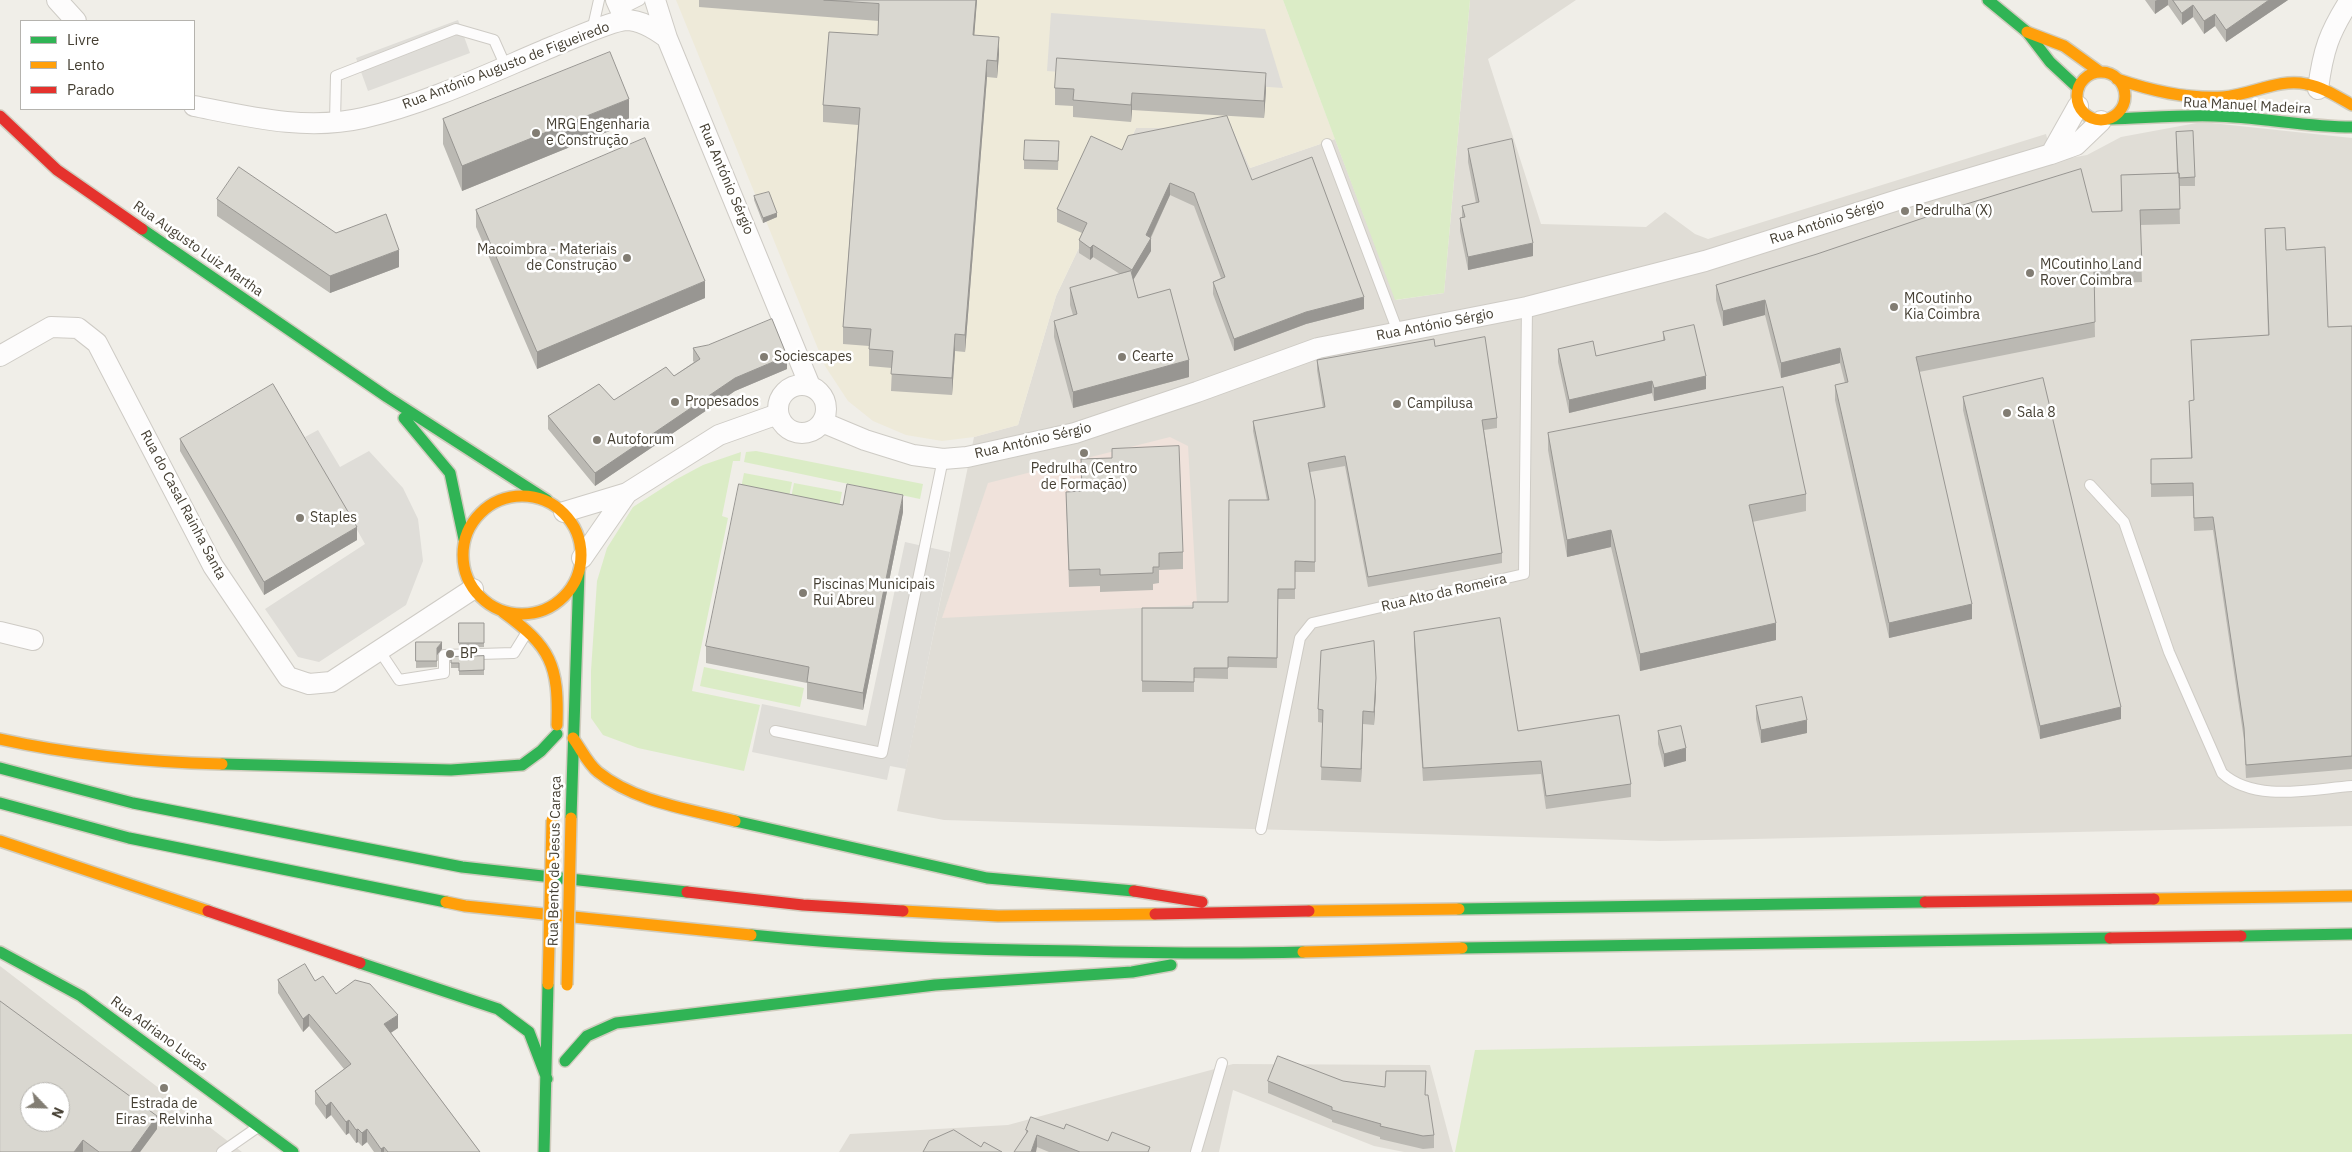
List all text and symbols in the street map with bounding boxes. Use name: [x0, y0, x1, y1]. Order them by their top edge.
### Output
street label: Rua António Augusto de Figueiredo: [400, 19, 612, 113]
legend: [20, 20, 195, 110]
text: Livre: [67, 30, 99, 49]
text: Lento: [67, 55, 105, 74]
text: Parado: [67, 80, 115, 99]
street label: Rua Manuel Madeira: [2183, 94, 2311, 118]
place label: MRG Engenharia e Construção: [546, 117, 650, 150]
street label: Rua António Sérgio: [695, 121, 757, 237]
marker: MRG Engenharia e Construção: [530, 127, 542, 139]
street label: Rua António Sérgio: [1768, 196, 1886, 248]
street label: Rua Augusto Luiz Martha: [130, 198, 266, 300]
place label: Pedrulha (X): [1915, 203, 1993, 219]
marker: Pedrulha (X): [1899, 205, 1911, 217]
place label: Macoimbra - Materiais de Construção: [477, 242, 617, 274]
marker: Macoimbra - Materiais de Construção: [621, 252, 633, 264]
place label: MCoutinho Land Rover Coimbra: [2040, 257, 2142, 290]
marker: MCoutinho Land Rover Coimbra: [2024, 267, 2036, 279]
place label: MCoutinho Kia Coimbra: [1904, 291, 1980, 324]
marker: MCoutinho Kia Coimbra: [1888, 301, 1900, 313]
street label: Rua António Sérgio: [1375, 305, 1495, 345]
place label: Sociescapes: [774, 349, 852, 365]
place label: Cearte: [1132, 349, 1174, 365]
marker: Sociescapes: [758, 351, 770, 363]
marker: Cearte: [1116, 351, 1128, 363]
place label: Propesados: [685, 394, 759, 410]
marker: Propesados: [669, 396, 681, 408]
place label: Campilusa: [1407, 396, 1473, 412]
marker: Campilusa: [1391, 398, 1403, 410]
place label: Sala 8: [2017, 405, 2056, 421]
marker: Sala 8: [2001, 407, 2013, 419]
street label: Rua António Sérgio: [973, 419, 1093, 463]
street label: Rua do Casal Rainha Santa: [136, 427, 230, 583]
place label: Autoforum: [607, 432, 674, 448]
marker: Autoforum: [591, 434, 603, 446]
marker: Pedrulha (Centro de Formação): [1078, 447, 1090, 459]
place label: Pedrulha (Centro de Formação): [1031, 461, 1137, 494]
place label: Staples: [310, 510, 357, 526]
marker: Staples: [294, 512, 306, 524]
street label: Rua Alto da Romeira: [1380, 570, 1508, 616]
place label: Piscinas Municipais Rui Abreu: [813, 577, 935, 610]
marker: Piscinas Municipais Rui Abreu: [797, 587, 809, 599]
place label: BP: [460, 646, 478, 662]
marker: BP: [444, 648, 456, 660]
street label: Rua Bento de Jesus Caraça: [545, 776, 565, 946]
street label: Rua Adriano Lucas: [107, 993, 211, 1075]
north arrow: [20, 1082, 70, 1132]
marker: Estrada de Eiras - Relvinha: [158, 1082, 170, 1094]
place label: Estrada de Eiras - Relvinha: [115, 1096, 213, 1128]
text: N: [48, 1104, 68, 1121]

